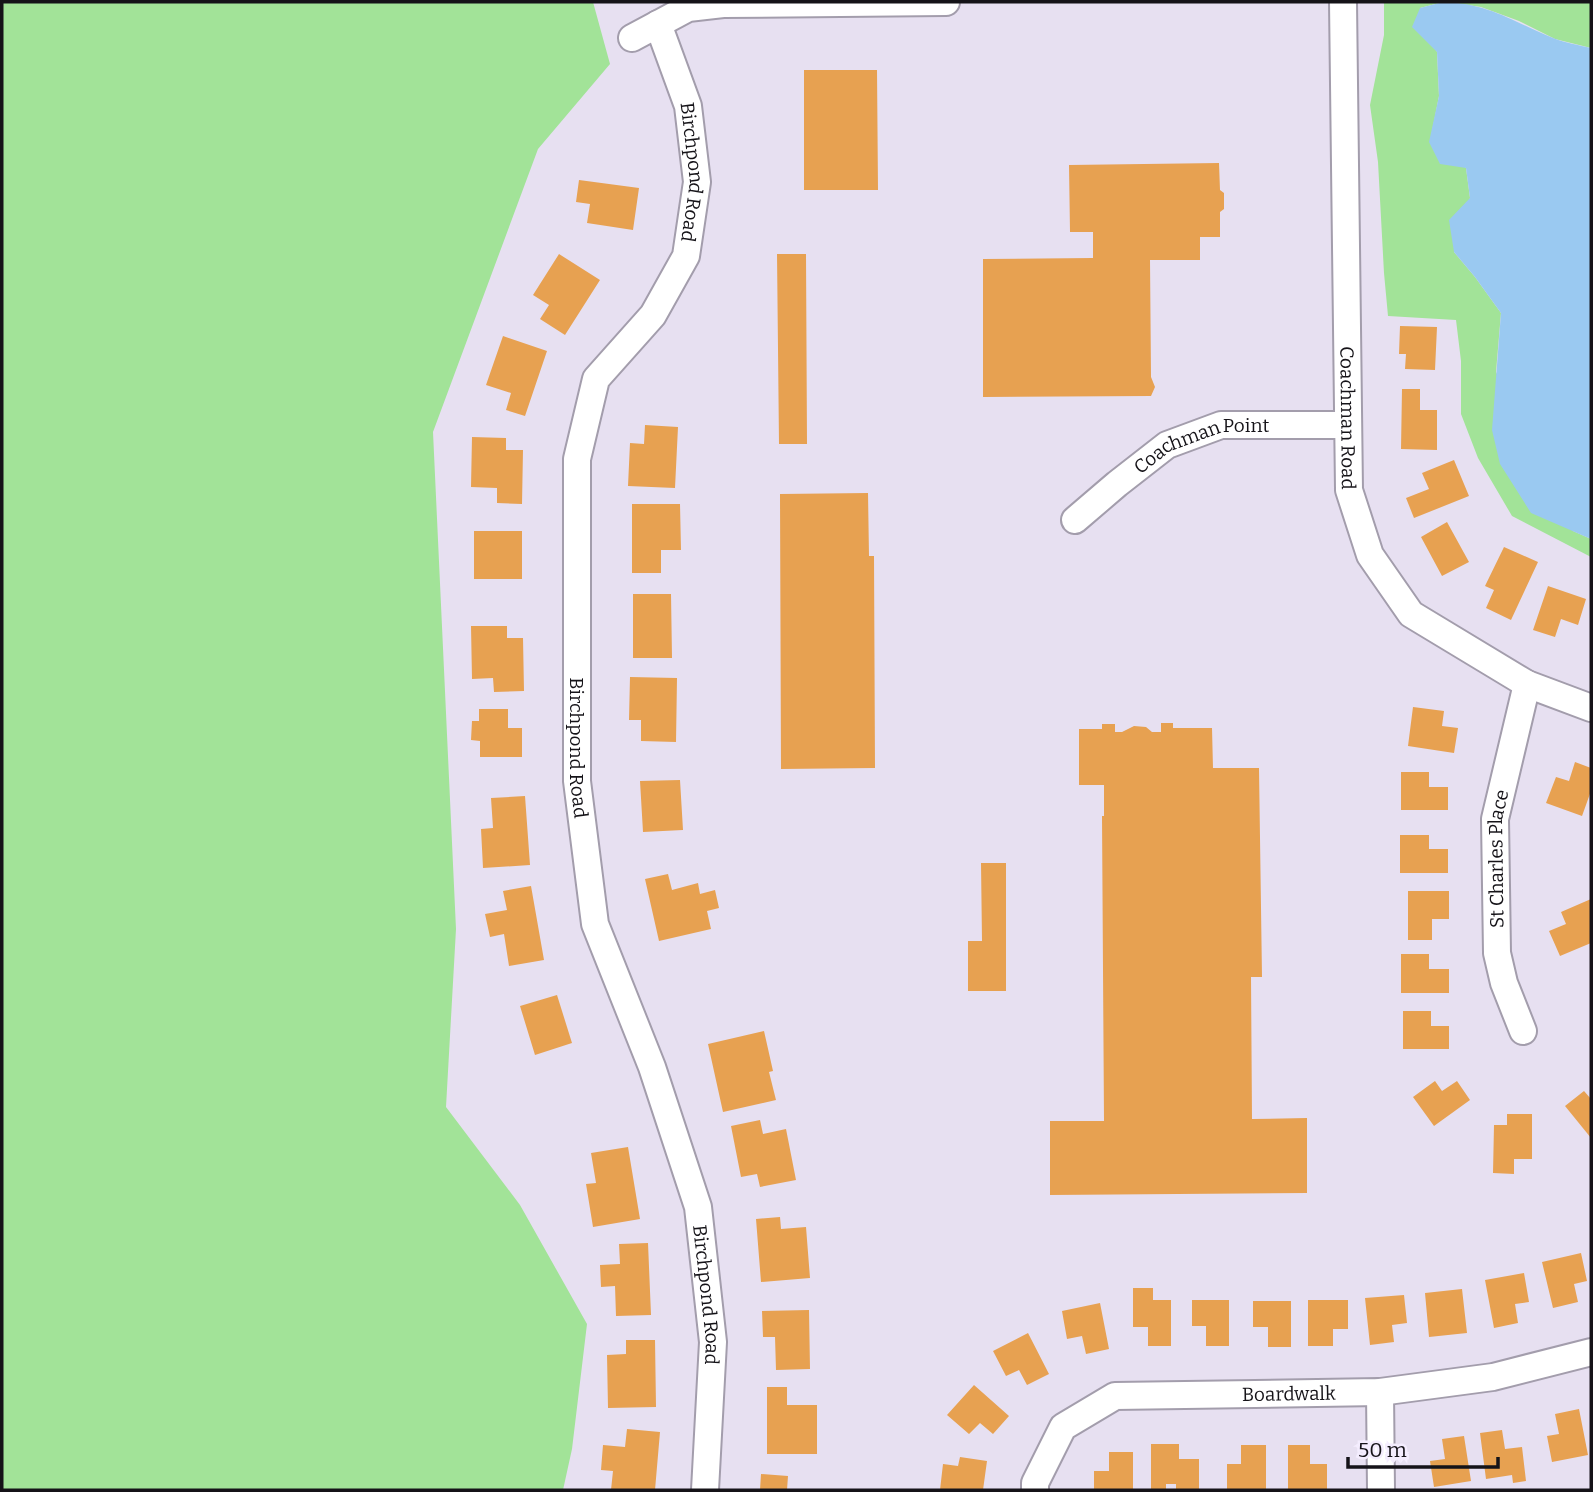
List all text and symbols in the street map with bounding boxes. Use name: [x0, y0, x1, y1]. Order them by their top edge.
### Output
street label: Birchpond Road: [676, 101, 709, 244]
street label: Coachman Road: [1336, 346, 1360, 490]
street label: Coachman Point: [1129, 414, 1269, 478]
street label: Birchpond Road: [566, 677, 593, 819]
street label: St Charles Place: [1484, 787, 1513, 928]
street label: Birchpond Road: [689, 1224, 725, 1366]
street label: Boardwalk: [1242, 1381, 1336, 1406]
scale bar: [1348, 1426, 1498, 1470]
text: 50 m: [1358, 1437, 1407, 1463]

